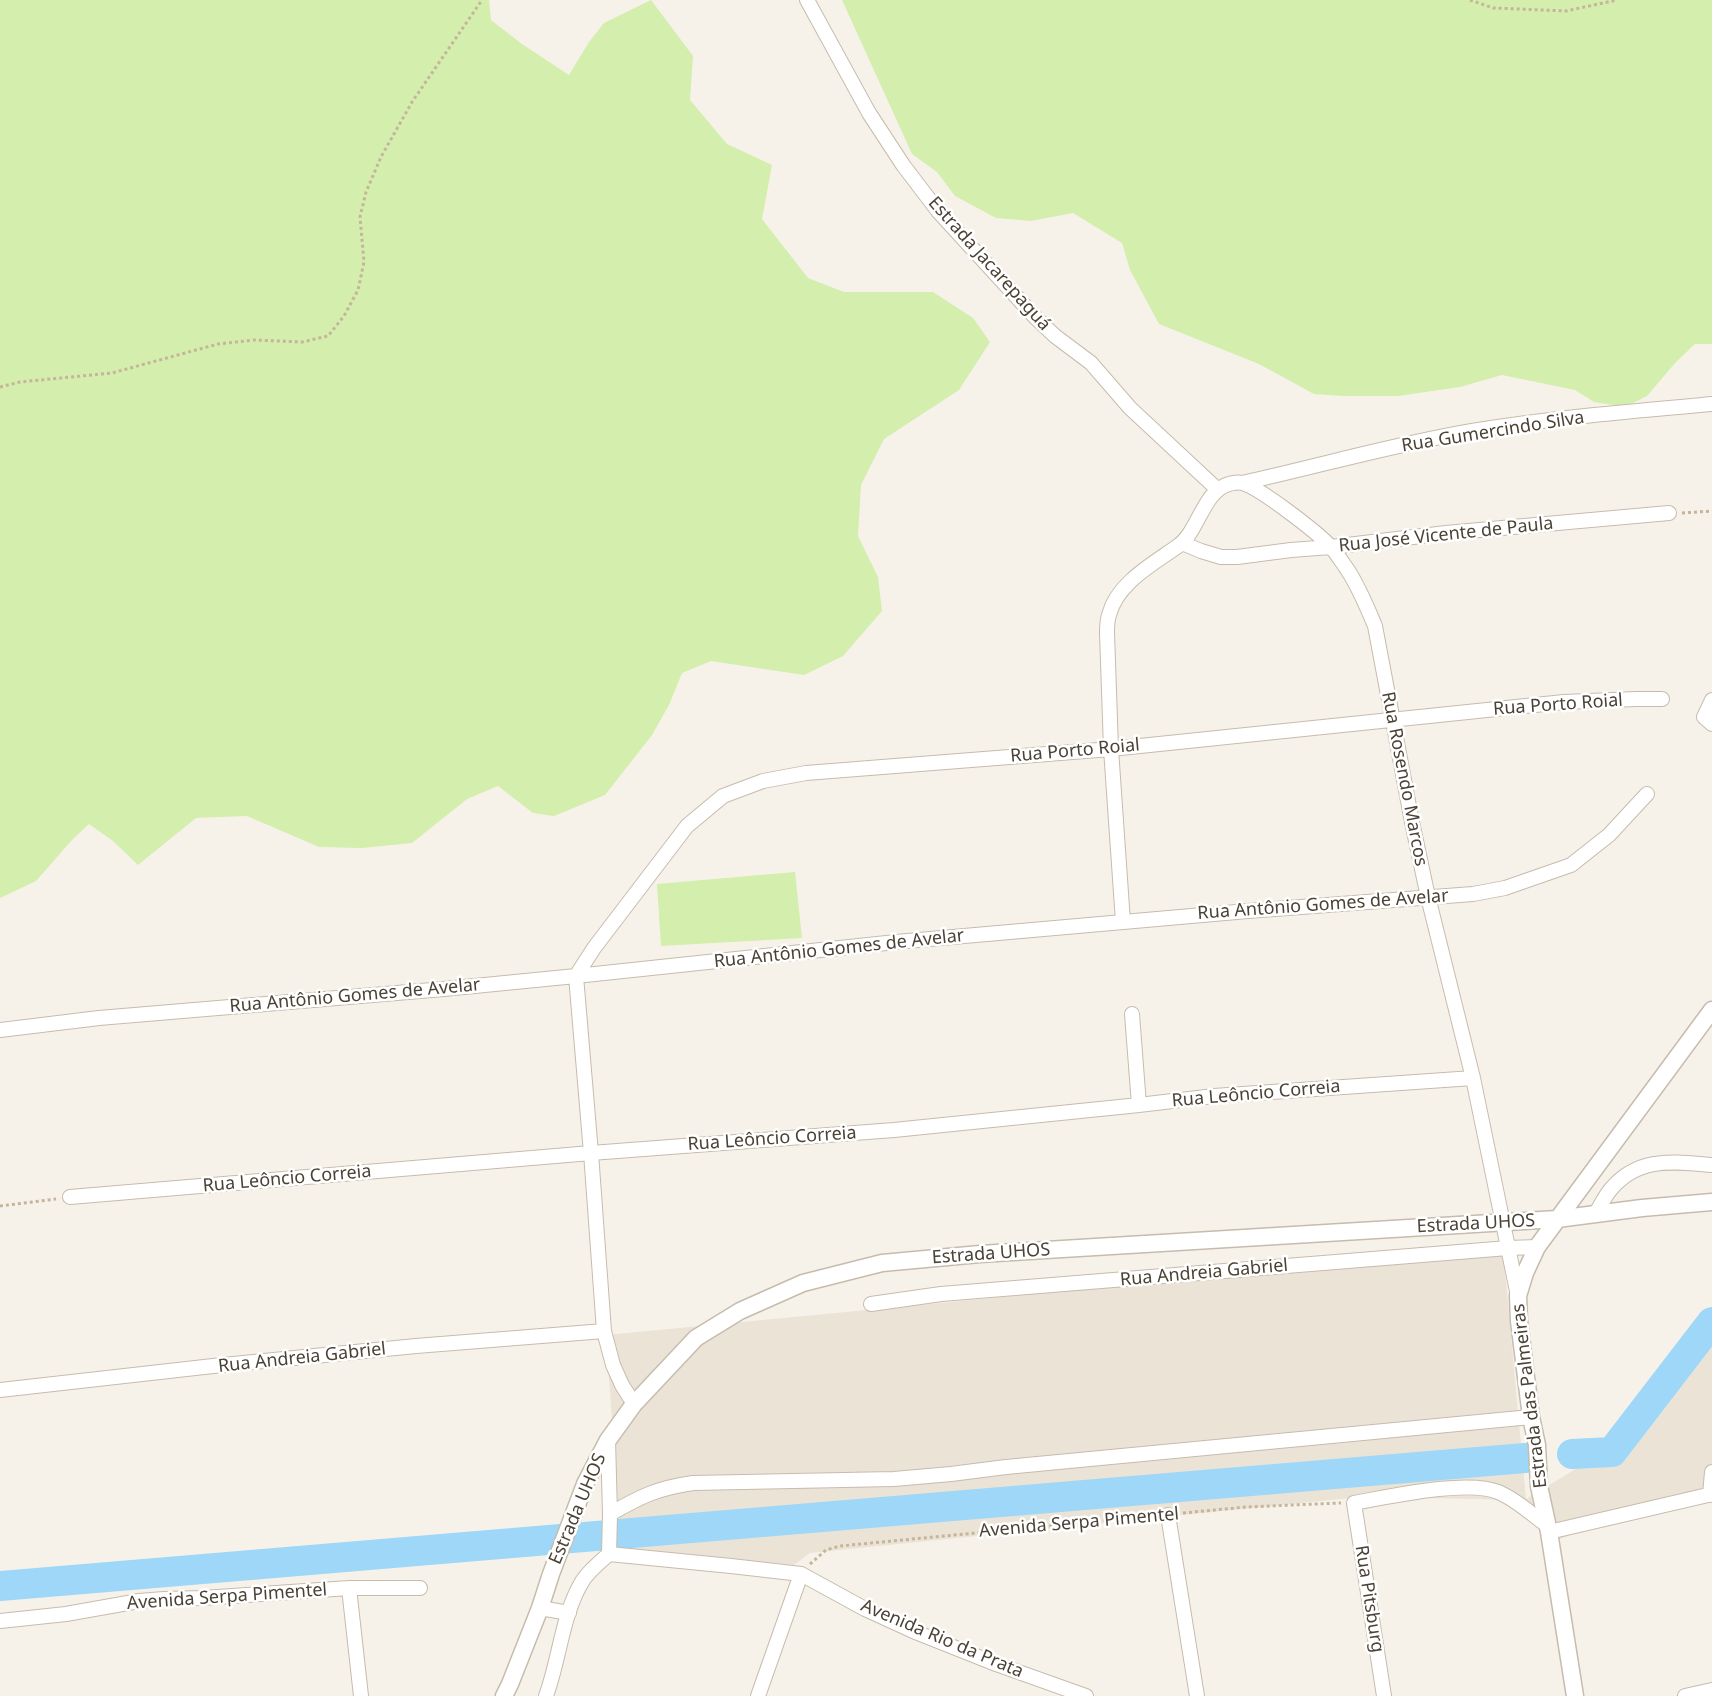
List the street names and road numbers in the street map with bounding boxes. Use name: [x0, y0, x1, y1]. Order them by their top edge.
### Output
street label: Estrada Jacarepaguá: [923, 193, 1055, 335]
street label: Rua Gumercindo Silva: [1400, 407, 1586, 457]
street label: Rua José Vicente de Paula: [1338, 513, 1554, 557]
street label: Rua Rosendo Marcos: [1376, 690, 1432, 868]
street label: Rua Porto Roial: [1492, 690, 1624, 720]
street label: Rua Porto Roial: [1009, 735, 1141, 767]
street label: Rua Antônio Gomes de Avelar: [1197, 885, 1449, 925]
street label: Rua Antônio Gomes de Avelar: [713, 925, 965, 973]
street label: Rua Antônio Gomes de Avelar: [229, 974, 481, 1018]
street label: Rua Leôncio Correia: [1171, 1076, 1341, 1112]
street label: Rua Leôncio Correia: [687, 1122, 857, 1156]
street label: Rua Leôncio Correia: [202, 1161, 372, 1197]
street label: Estrada UHOS: [1416, 1210, 1536, 1238]
street label: Estrada UHOS: [931, 1239, 1051, 1269]
street label: Rua Andreia Gabriel: [1119, 1255, 1289, 1291]
street label: Estrada das Palmeiras: [1508, 1303, 1552, 1489]
street label: Rua Andreia Gabriel: [217, 1338, 387, 1378]
street label: Estrada UHOS: [545, 1450, 611, 1568]
street label: Avenida Serpa Pimentel: [978, 1503, 1180, 1543]
street label: Rua Pitsburg: [1350, 1544, 1388, 1654]
street label: Avenida Serpa Pimentel: [126, 1579, 328, 1615]
street label: Avenida Rio da Prata: [858, 1595, 1026, 1683]

